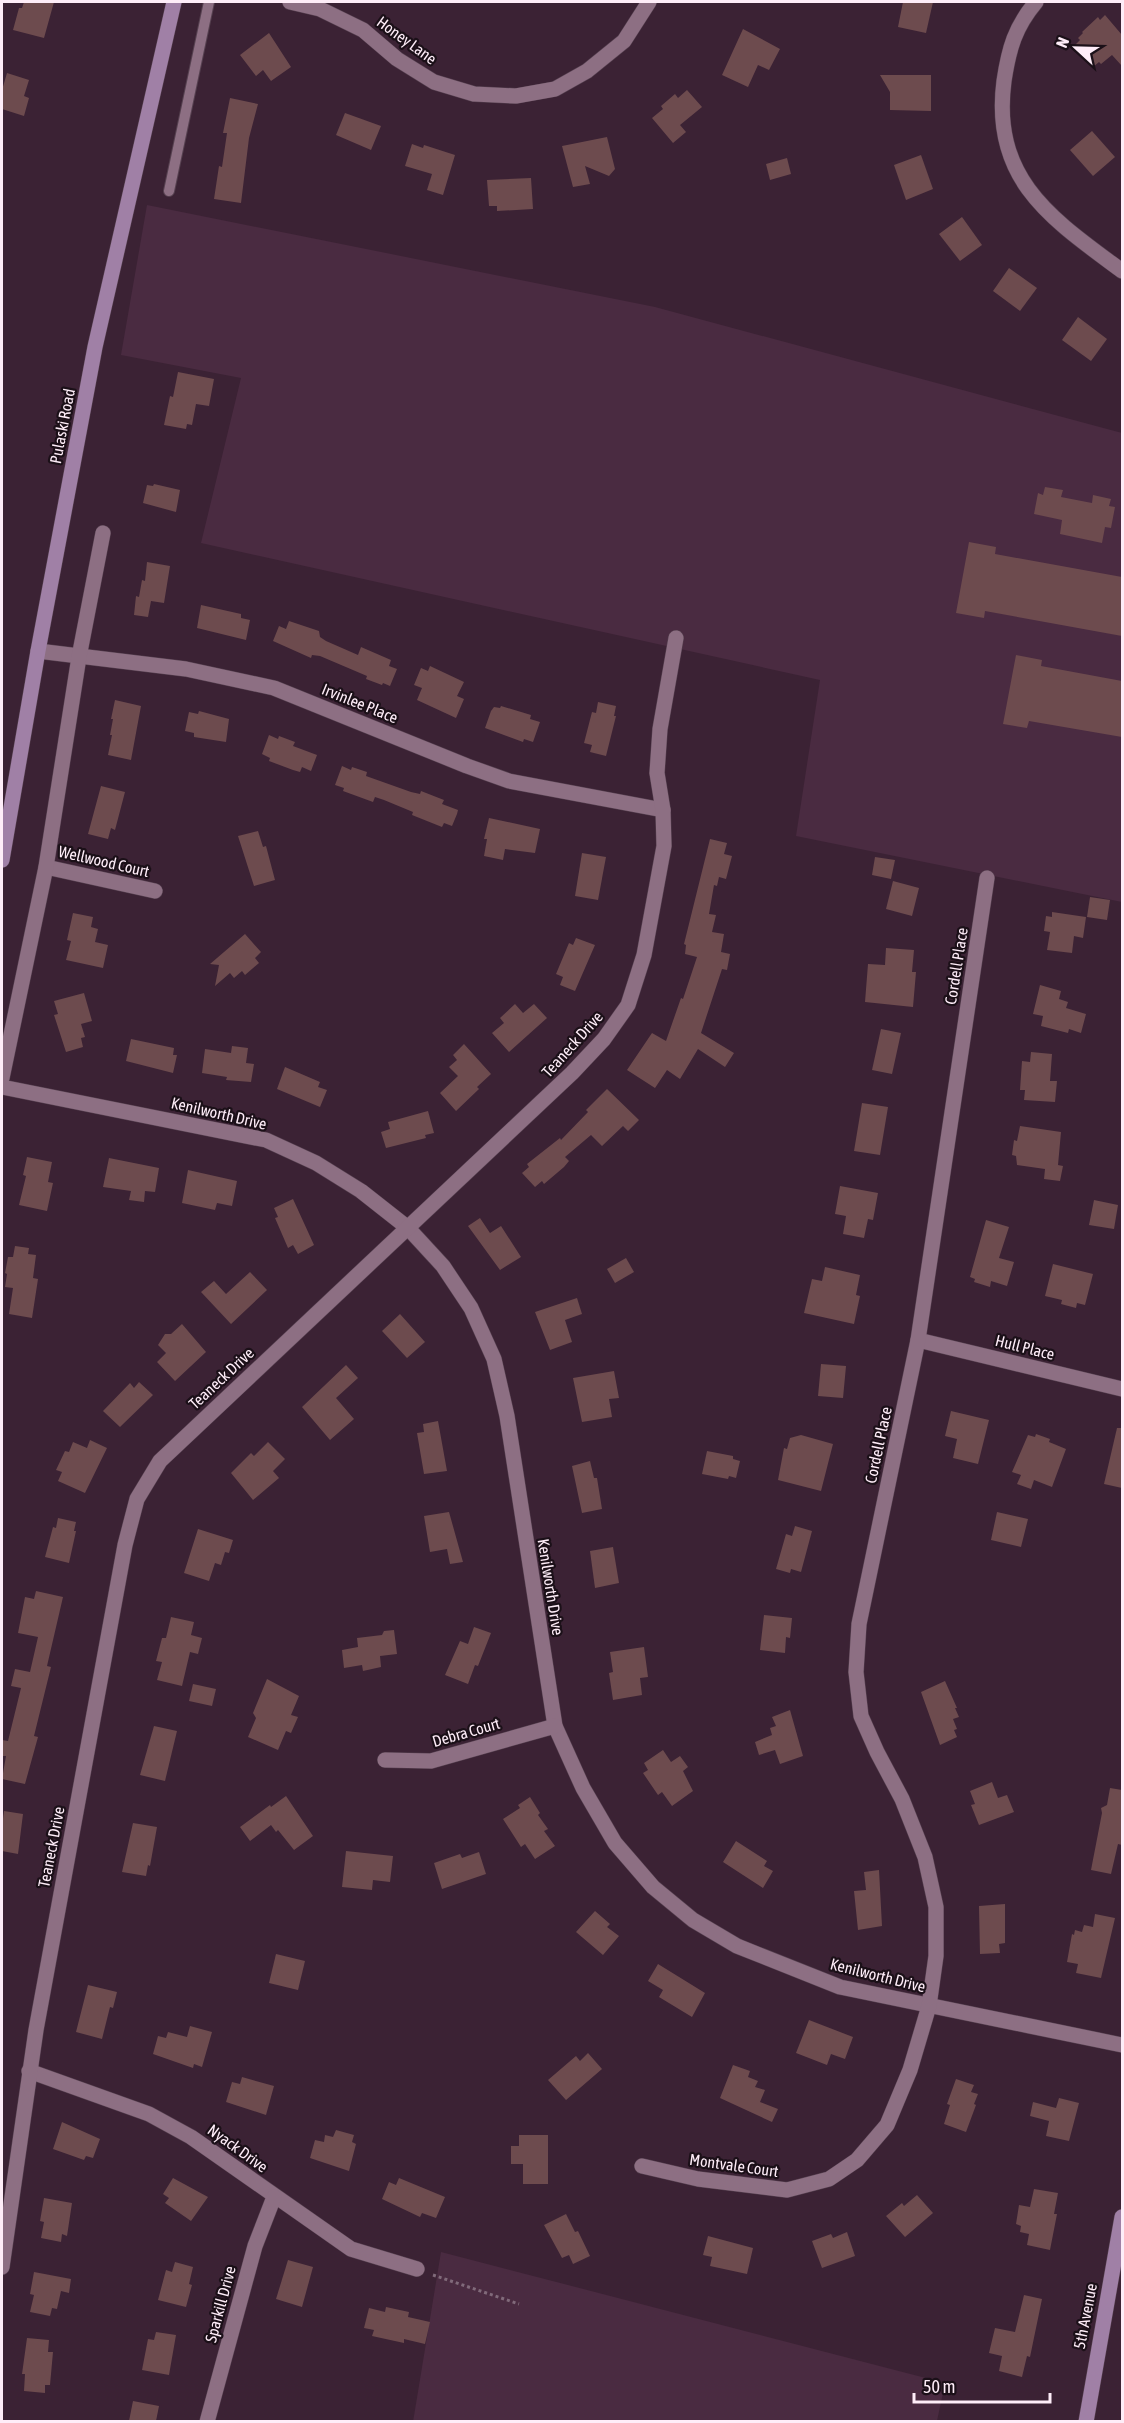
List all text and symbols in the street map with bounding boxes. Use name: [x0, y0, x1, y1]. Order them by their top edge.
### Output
street label: Honey Lane: [373, 12, 440, 68]
north arrow: [1046, 18, 1106, 78]
text: N: [1052, 35, 1072, 50]
street label: Pulaski Road: [46, 387, 78, 465]
street label: Irvinlee Place: [319, 680, 401, 726]
street label: Wellwood Court: [57, 842, 151, 880]
street label: Cordell Place: [941, 926, 971, 1006]
street label: Teaneck Drive: [538, 1008, 606, 1080]
street label: Kenilworth Drive: [170, 1093, 268, 1133]
street label: Hull Place: [994, 1331, 1056, 1363]
street label: Teaneck Drive: [185, 1343, 257, 1413]
street label: Cordell Place: [861, 1405, 895, 1485]
street label: Kenilworth Drive: [534, 1537, 568, 1637]
street label: Debra Court: [430, 1714, 502, 1750]
street label: Teaneck Drive: [34, 1805, 68, 1889]
street label: Kenilworth Drive: [829, 1954, 927, 1996]
street label: Nyack Drive: [204, 2120, 271, 2177]
street label: Montvale Court: [688, 2150, 780, 2180]
street label: Sparkill Drive: [201, 2264, 240, 2344]
street label: 5th Avenue: [1070, 2282, 1100, 2350]
scale bar: [914, 2366, 1050, 2404]
text: 50 m: [923, 2376, 955, 2397]

